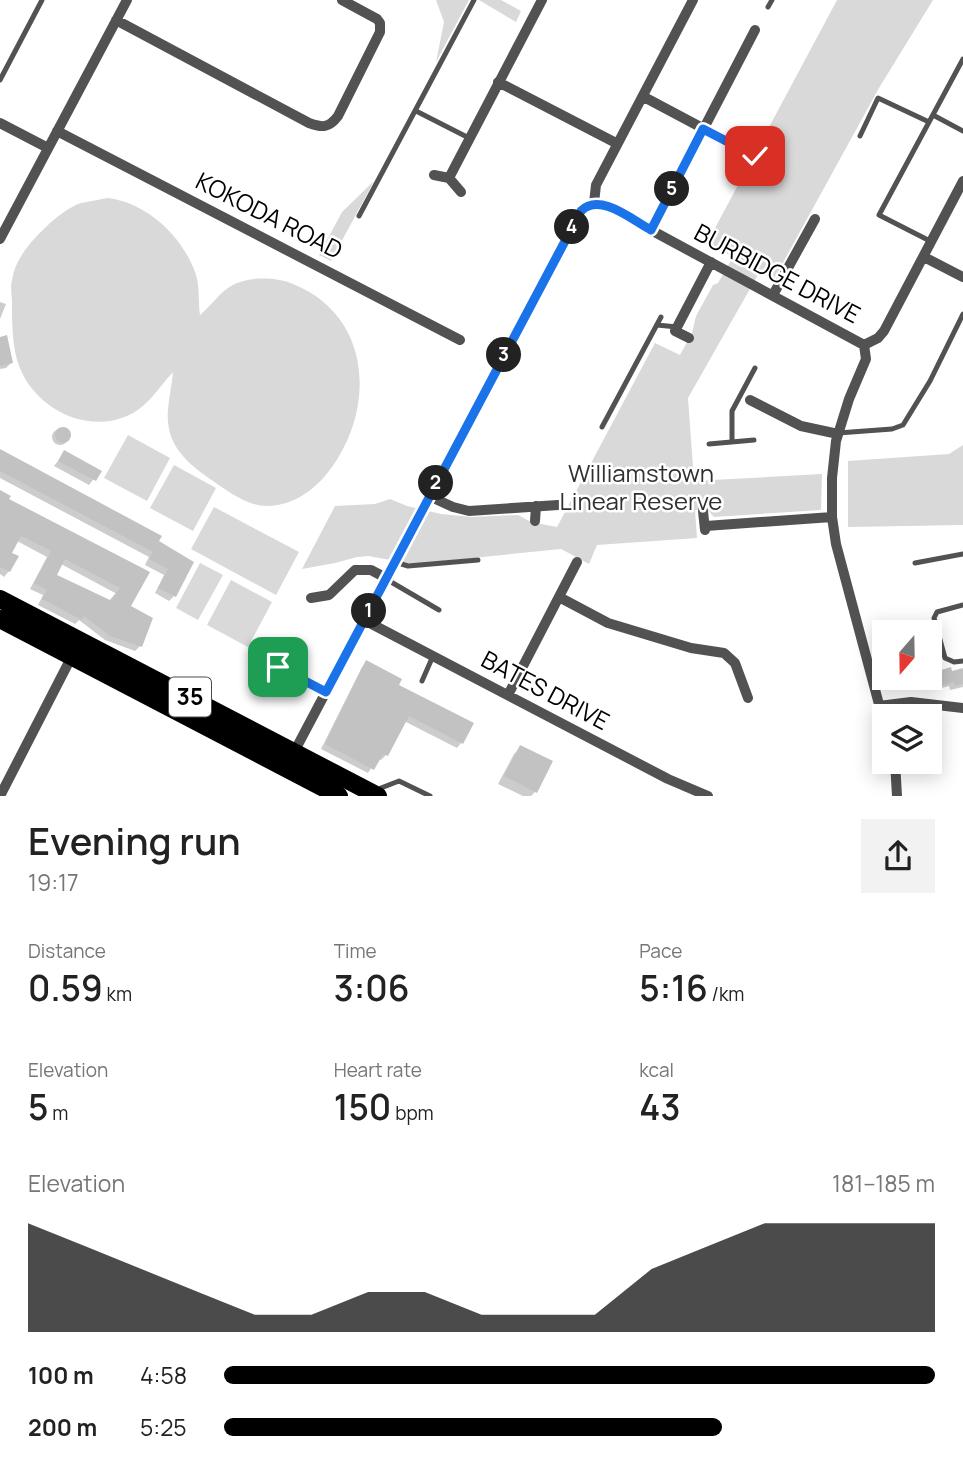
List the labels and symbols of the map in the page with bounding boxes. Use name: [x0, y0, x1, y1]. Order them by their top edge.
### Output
pin: [725, 126, 785, 186]
street label: KOKODA ROAD: [191, 164, 349, 266]
pin: 5: [654, 172, 690, 206]
pin: 4: [554, 210, 590, 244]
street label: BURBIDGE DRIVE: [689, 215, 866, 330]
pin: 3: [486, 338, 522, 372]
park label: Williamstown Linear Reserve: [560, 456, 722, 517]
pin: 2: [418, 466, 453, 500]
pin: 1: [352, 594, 386, 628]
north arrow: [872, 620, 942, 690]
pin: [248, 637, 308, 697]
street label: BATES DRIVE: [476, 642, 615, 737]
road number: 35: [169, 678, 211, 716]

